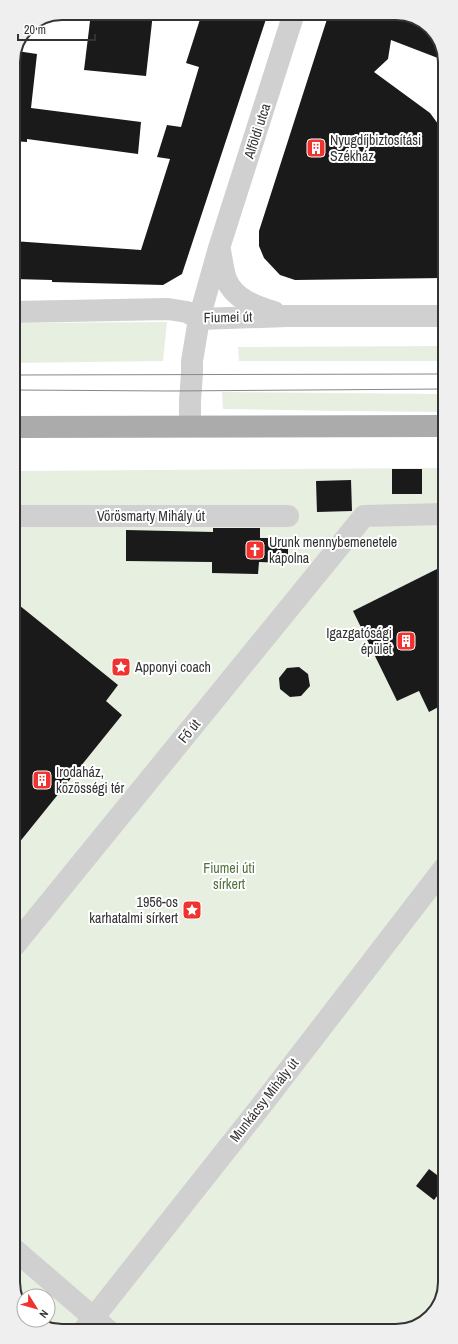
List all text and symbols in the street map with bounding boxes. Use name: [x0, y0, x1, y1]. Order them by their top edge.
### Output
scale bar: [18, 16, 95, 42]
text: 20 m: [24, 22, 46, 38]
street label: Alföldi utca: [239, 101, 275, 162]
place label: Nyugdíjbiztosítási Székház: [330, 131, 421, 165]
building icon: Nyugdíjbiztosítási Székház: [305, 137, 327, 159]
street label: Fiumei út: [204, 308, 252, 326]
street label: Vörösmarty Mihály út: [97, 507, 205, 525]
place label: Urunk mennybemenetele kápolna: [269, 533, 397, 567]
church icon: Urunk mennybemenetele kápolna: [244, 539, 266, 561]
place label: Igazgatósági épület: [326, 624, 392, 658]
building icon: Igazgatósági épület: [395, 630, 417, 652]
place icon: Apponyi coach: [110, 656, 132, 678]
place label: Apponyi coach: [134, 658, 211, 676]
street label: Fő út: [174, 715, 204, 747]
place label: Irodaház, közösségi tér: [56, 763, 124, 797]
building icon: Irodaház, közösségi tér: [31, 769, 53, 791]
park label: Fiumei úti sírkert: [203, 859, 255, 893]
place label: 1956-os karhatalmi sírkert: [89, 893, 178, 927]
place icon: 1956-os karhatalmi sírkert: [181, 899, 203, 921]
street label: Munkácsy Mihály út: [226, 1054, 302, 1146]
north arrow: [16, 1288, 56, 1328]
text: N: [36, 1307, 52, 1321]

